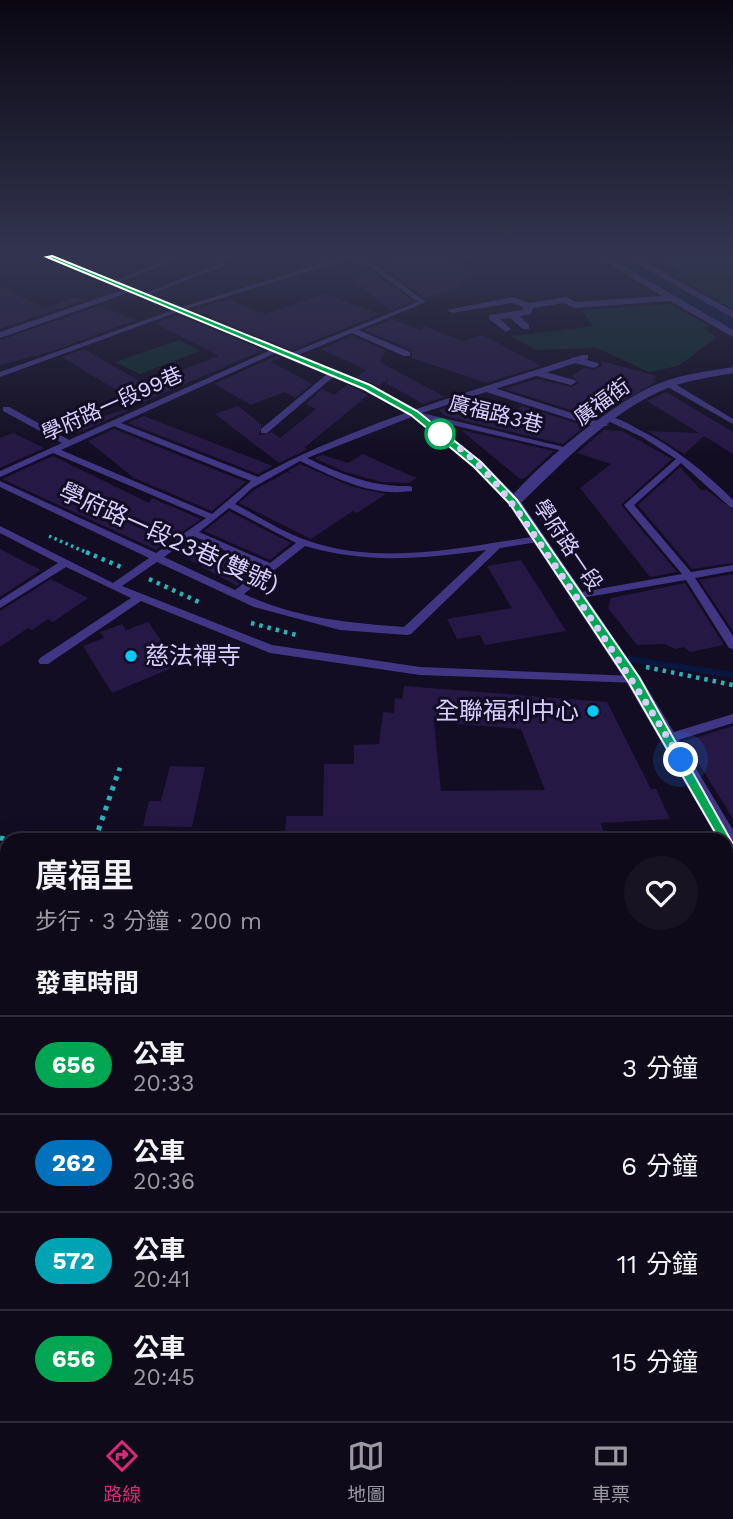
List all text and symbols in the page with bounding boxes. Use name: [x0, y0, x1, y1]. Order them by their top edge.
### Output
street label: 學府路一段99巷: [37, 361, 186, 446]
street label: 廣福街: [569, 373, 635, 430]
street label: 廣福路3巷: [446, 390, 546, 437]
unlabelled marker: [425, 419, 455, 449]
street label: 學府路一段23巷(雙號): [55, 477, 283, 599]
street label: 學府路一段: [529, 494, 608, 595]
place label: 慈法禪寺: [145, 642, 241, 670]
marker: 慈法禪寺: [123, 648, 139, 664]
place label: 全聯福利中心: [435, 697, 579, 725]
marker: 全聯福利中心: [585, 703, 601, 719]
your location: [663, 742, 698, 777]
text: 廣福里: [35, 856, 134, 895]
button: heart: [624, 856, 698, 930]
text: 步行 · 3 分鐘 · 200 m: [35, 908, 262, 935]
text: 發車時間: [35, 968, 139, 998]
text: 公車: [133, 1039, 185, 1069]
text: 656: [52, 1051, 95, 1079]
text: 3 分鐘: [622, 1053, 698, 1083]
text: 20:33: [133, 1070, 194, 1097]
text: 公車: [133, 1137, 185, 1167]
text: 262: [52, 1149, 95, 1177]
text: 6 分鐘: [621, 1151, 698, 1181]
text: 20:36: [133, 1168, 195, 1195]
text: 公車: [133, 1235, 185, 1265]
text: 572: [52, 1247, 95, 1275]
text: 11 分鐘: [617, 1249, 698, 1279]
text: 20:41: [133, 1266, 190, 1293]
text: 公車: [133, 1333, 185, 1363]
text: 656: [52, 1345, 95, 1373]
text: 15 分鐘: [612, 1347, 698, 1377]
text: 20:45: [133, 1364, 195, 1391]
tab: 路線: [103, 1437, 141, 1506]
tab: 地圖: [347, 1437, 386, 1506]
tab: 車票: [592, 1437, 630, 1506]

